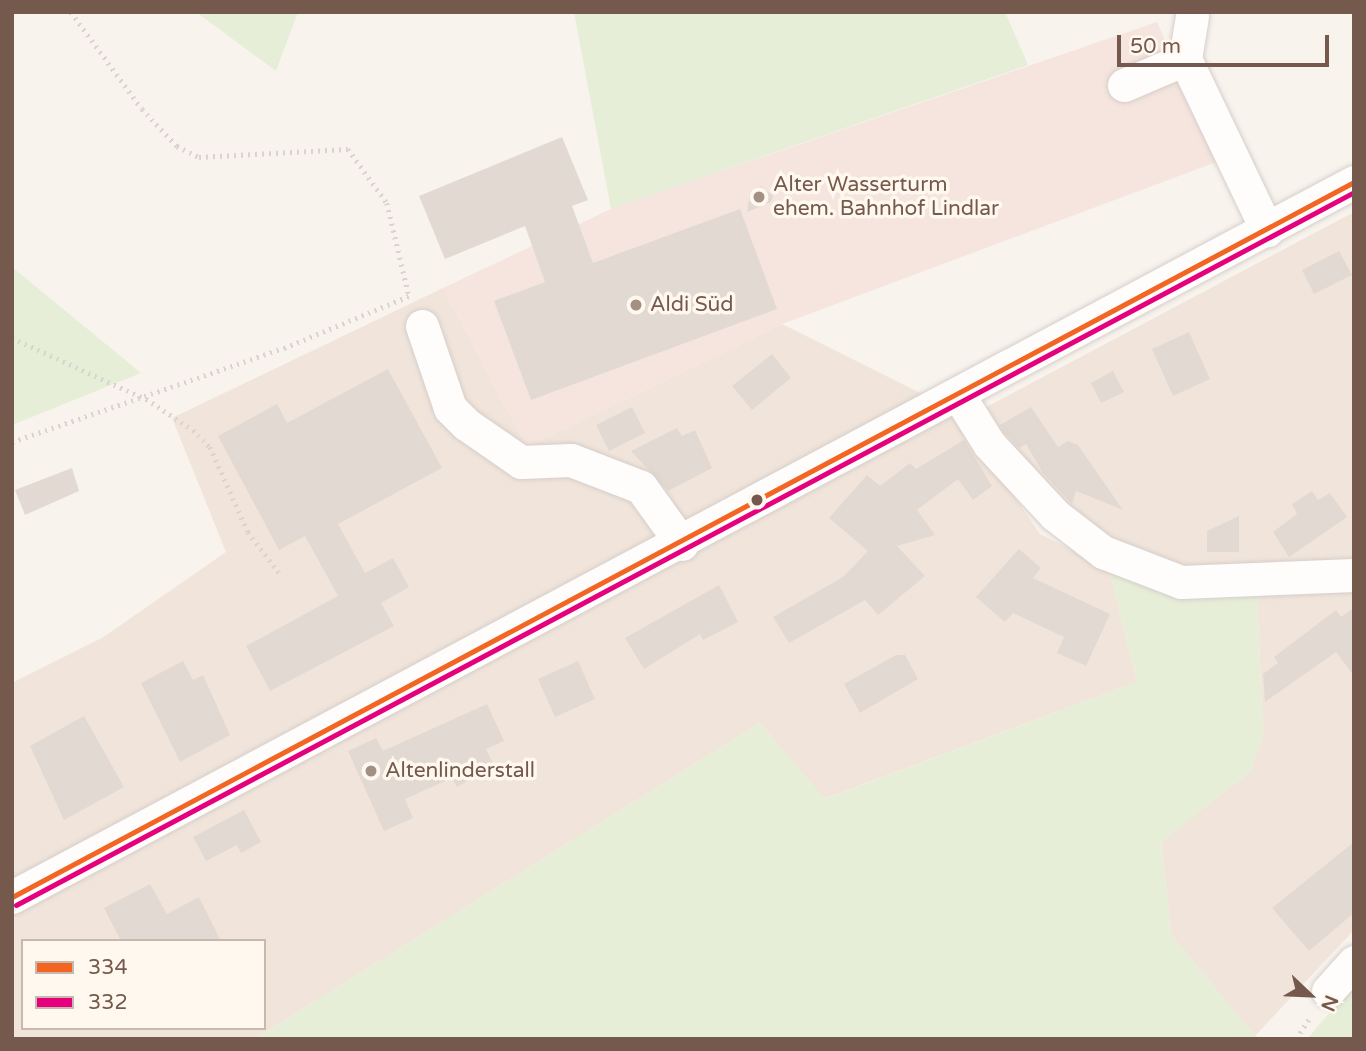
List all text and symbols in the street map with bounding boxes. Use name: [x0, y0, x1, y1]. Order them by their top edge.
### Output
scale bar: [1121, 21, 1333, 65]
text: 50 m: [1130, 34, 1181, 59]
place label: Alter Wasserturm ehem. Bahnhof Lindlar: [773, 172, 999, 222]
marker: Alter Wasserturm ehem. Bahnhof Lindlar: [751, 189, 767, 205]
place label: Aldi Süd: [650, 292, 733, 318]
marker: Aldi Süd: [628, 297, 644, 313]
unlabelled marker: [750, 493, 764, 507]
place label: Altenlinderstall: [385, 758, 535, 784]
marker: Altenlinderstall: [363, 763, 379, 779]
legend: [21, 939, 266, 1030]
text: 334: [88, 955, 128, 980]
north arrow: [1275, 960, 1345, 1030]
text: 332: [88, 990, 128, 1015]
text: N: [1316, 992, 1342, 1015]

